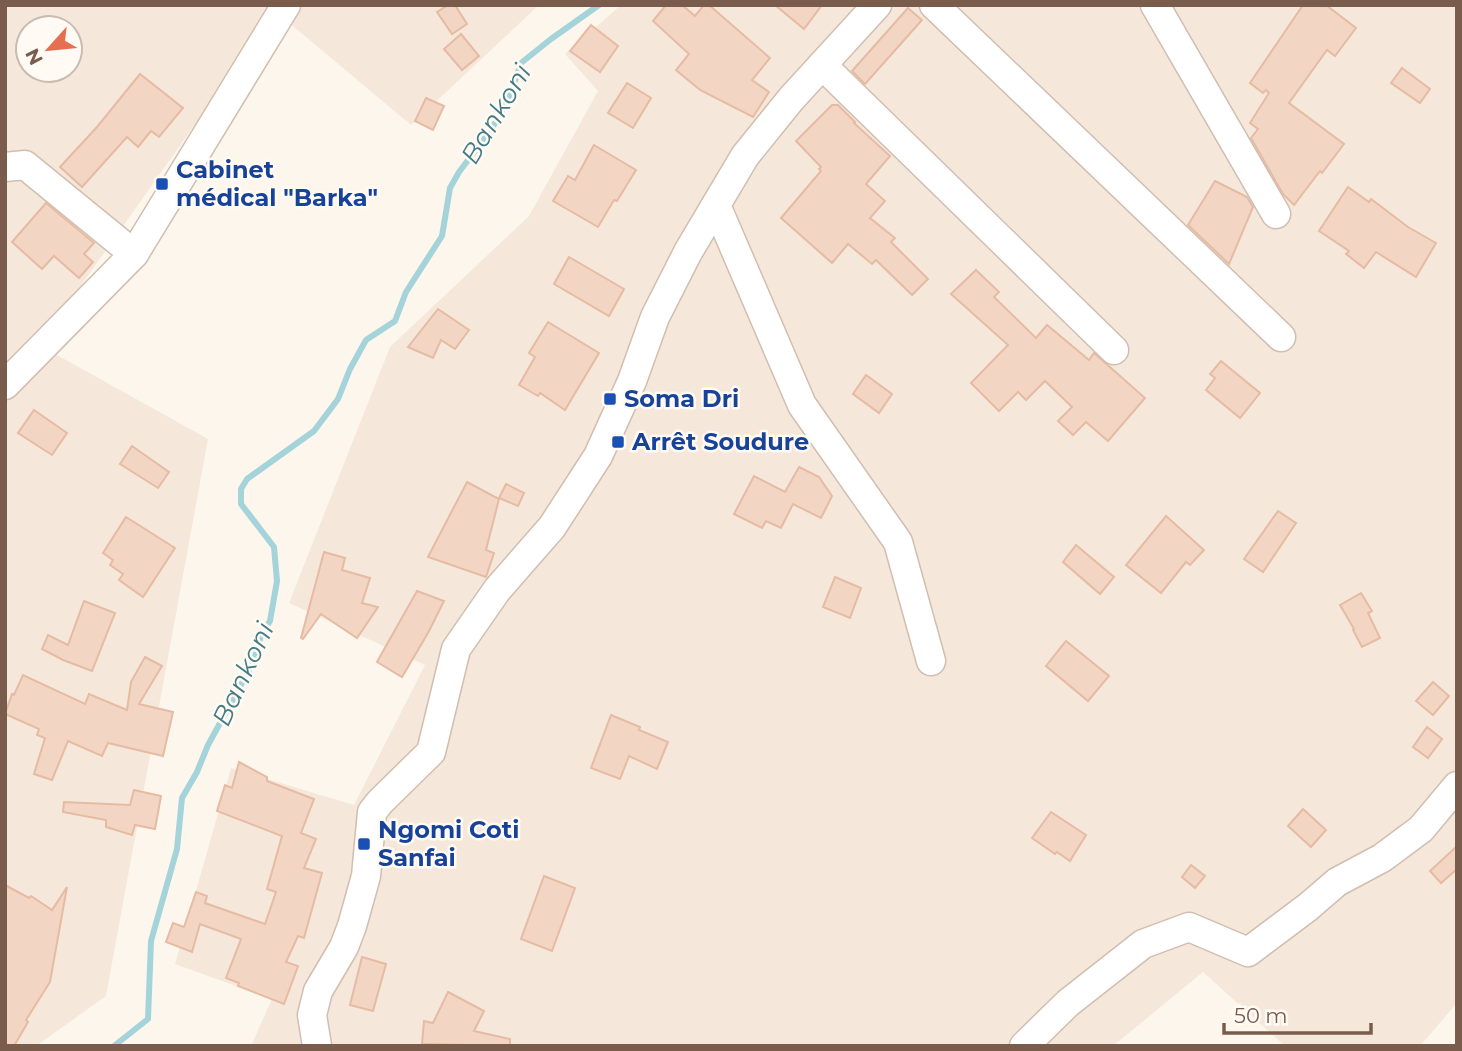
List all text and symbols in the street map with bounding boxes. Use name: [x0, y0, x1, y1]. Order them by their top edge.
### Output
north arrow: [14, 14, 84, 84]
text: N: [21, 44, 48, 69]
water label: Bankoni: [454, 58, 539, 170]
place label: Cabinet médical "Barka": [176, 155, 378, 212]
marker: Cabinet médical "Barka": [154, 176, 170, 192]
place label: Soma Dri: [624, 384, 739, 413]
marker: Soma Dri: [602, 391, 618, 407]
place label: Arrêt Soudure: [631, 427, 809, 456]
marker: Arrêt Soudure: [610, 434, 626, 450]
water label: Bankoni: [205, 616, 281, 731]
place label: Ngomi Coti Sanfai: [378, 815, 519, 872]
marker: Ngomi Coti Sanfai: [356, 836, 372, 852]
scale bar: [1224, 992, 1371, 1036]
text: 50 m: [1234, 1003, 1288, 1028]

